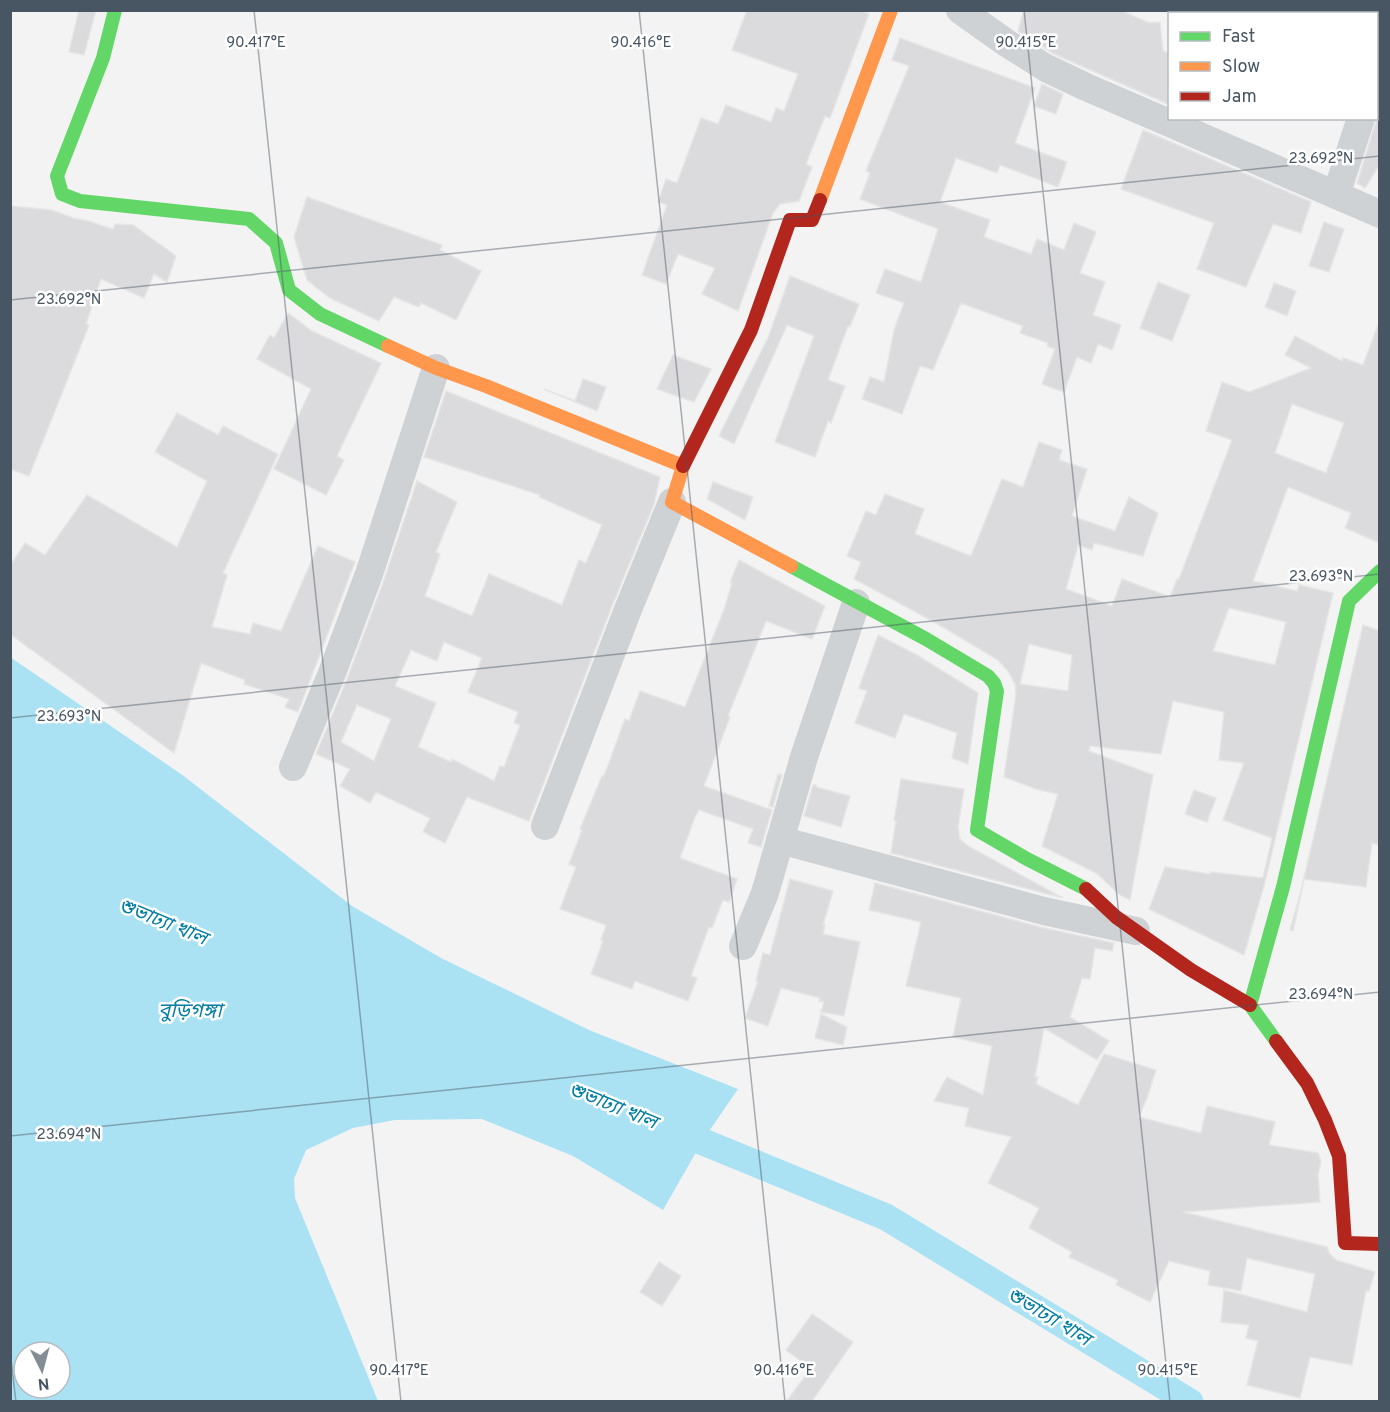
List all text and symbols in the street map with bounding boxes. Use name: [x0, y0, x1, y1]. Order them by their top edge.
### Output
legend: [1168, 12, 1378, 120]
text: Fast: [1222, 26, 1255, 49]
text: 90.417°E: [226, 34, 286, 53]
text: 90.416°E: [611, 34, 671, 53]
text: 90.415°E: [995, 34, 1057, 53]
text: Slow: [1222, 56, 1260, 79]
text: Jam: [1222, 86, 1257, 109]
text: 23.692°N: [1289, 150, 1353, 169]
text: 23.692°N: [37, 291, 101, 310]
text: 23.693°N: [1289, 568, 1353, 587]
text: 23.693°N: [37, 708, 101, 727]
water label: শুভাঢ্যা খাল: [114, 893, 214, 954]
text: 23.694°N: [1289, 986, 1353, 1005]
water label: বুড়িগঙ্গা: [158, 999, 225, 1025]
water label: শুভাঢ্যা খাল: [564, 1077, 664, 1138]
text: 23.694°N: [37, 1126, 101, 1145]
water label: শুভাঢ্যা খাল: [1001, 1282, 1098, 1355]
north arrow: [12, 1340, 72, 1400]
text: 90.417°E: [369, 1362, 429, 1381]
text: 90.416°E: [754, 1362, 814, 1381]
text: 90.415°E: [1137, 1362, 1199, 1381]
text: N: [37, 1372, 50, 1393]

